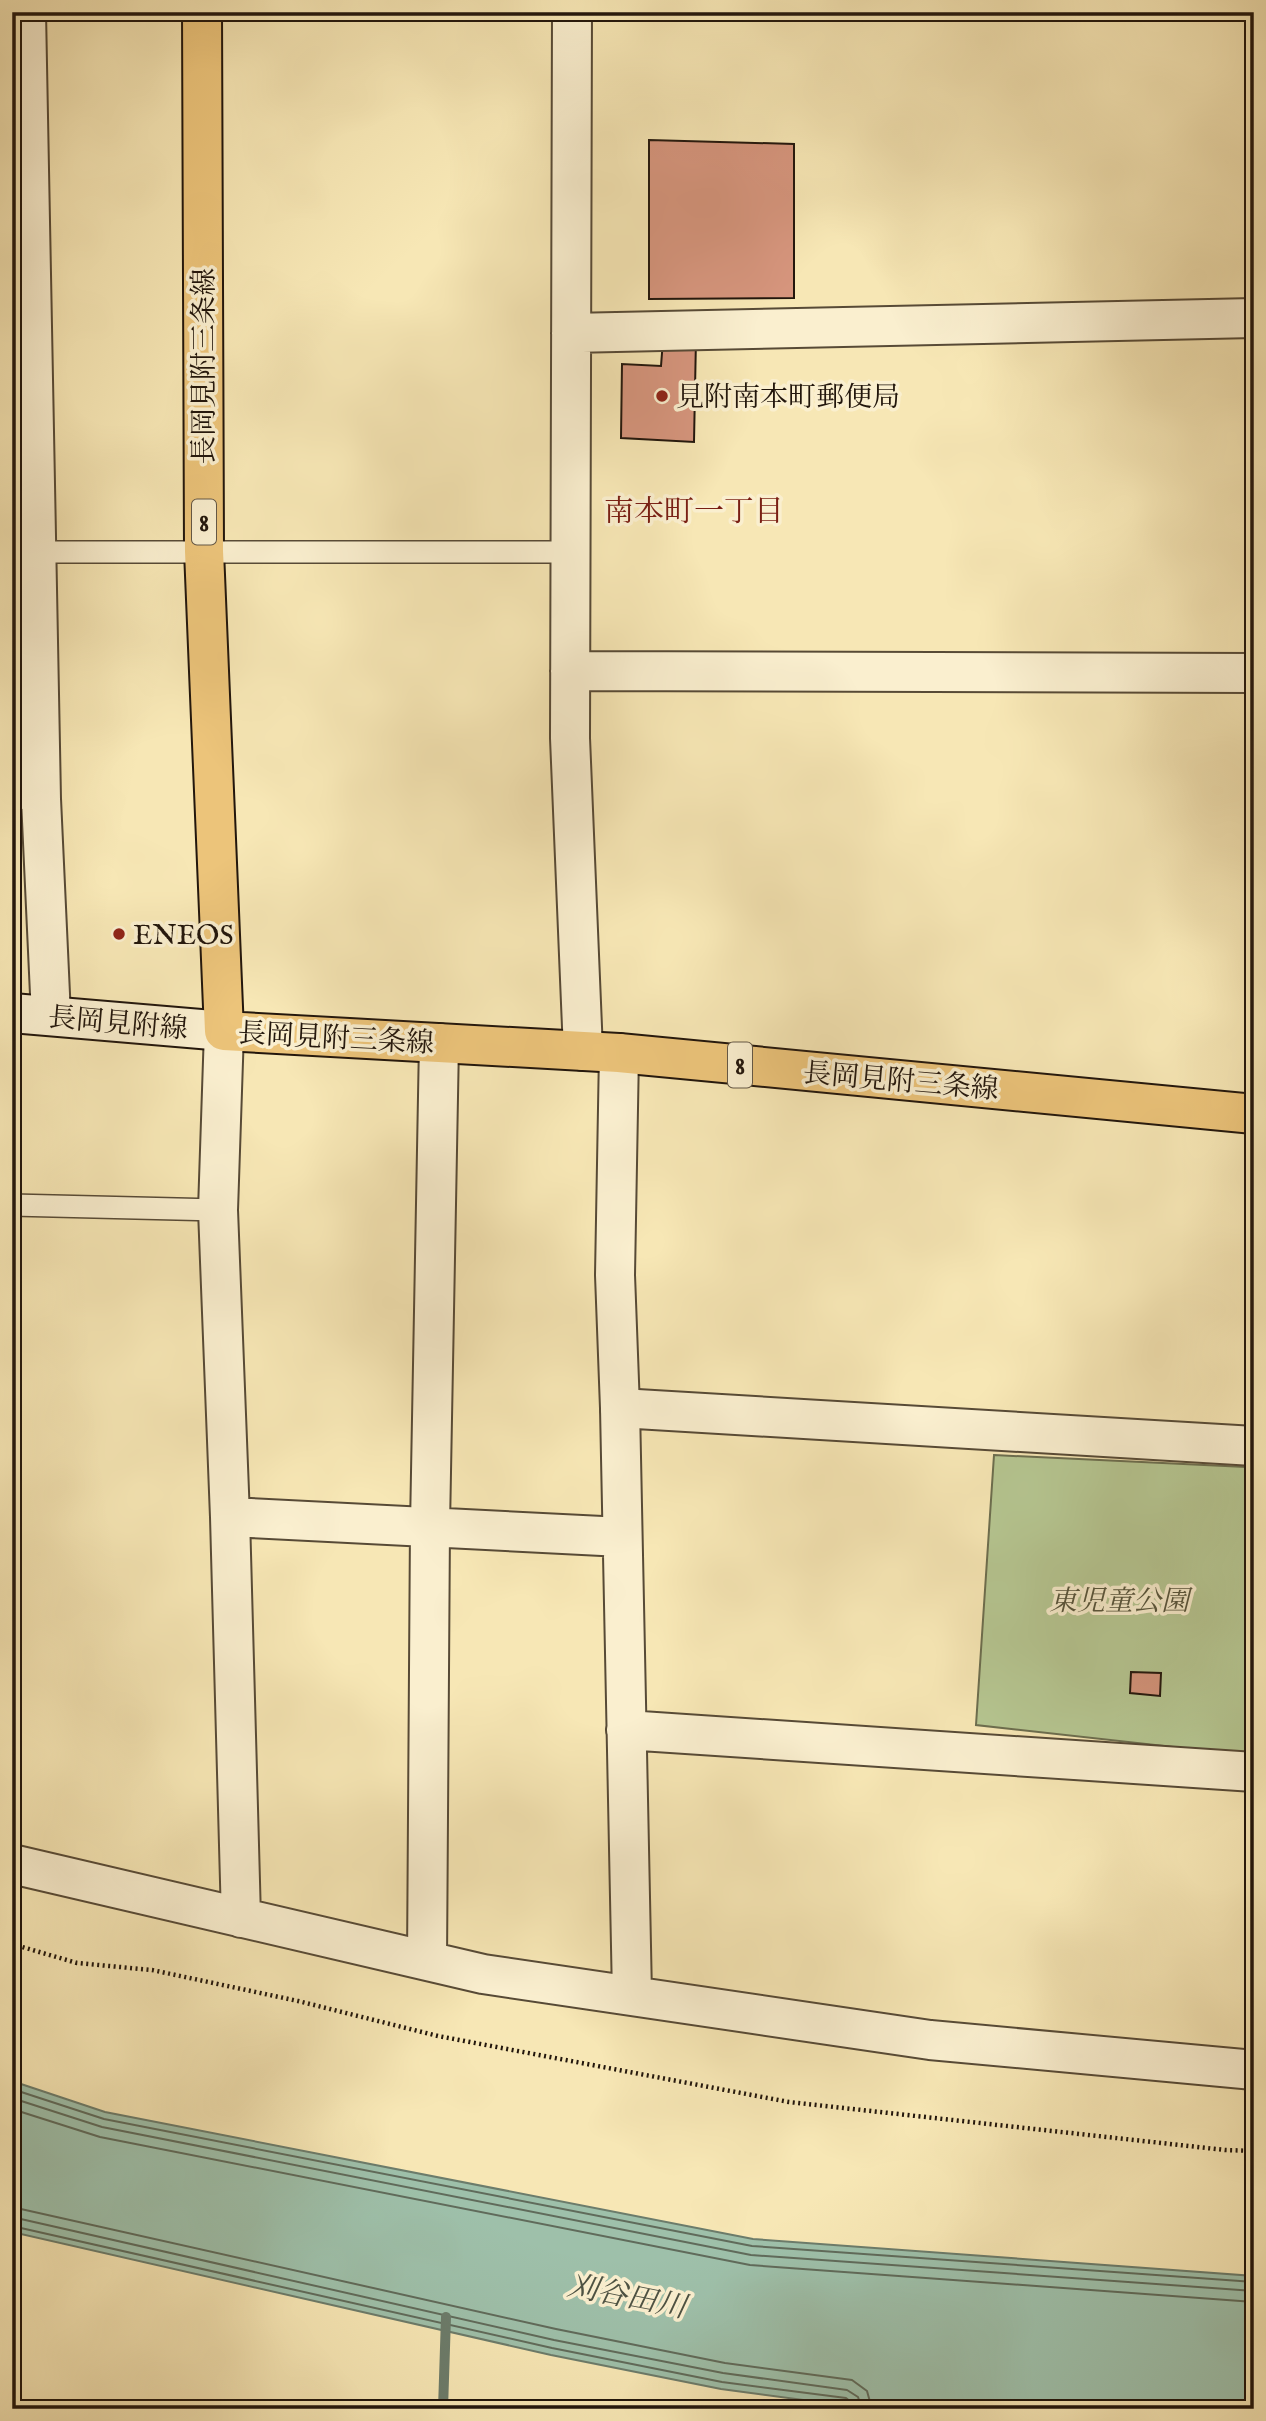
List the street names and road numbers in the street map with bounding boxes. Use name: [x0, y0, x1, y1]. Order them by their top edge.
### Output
street label: 長岡見附三条線: [188, 268, 223, 464]
road number: 8: [192, 500, 216, 544]
street label: 長岡見附線: [47, 1001, 189, 1048]
street label: 長岡見附三条線: [237, 1017, 435, 1062]
road number: 8: [728, 1042, 752, 1088]
street label: 長岡見附三条線: [802, 1057, 1000, 1108]

